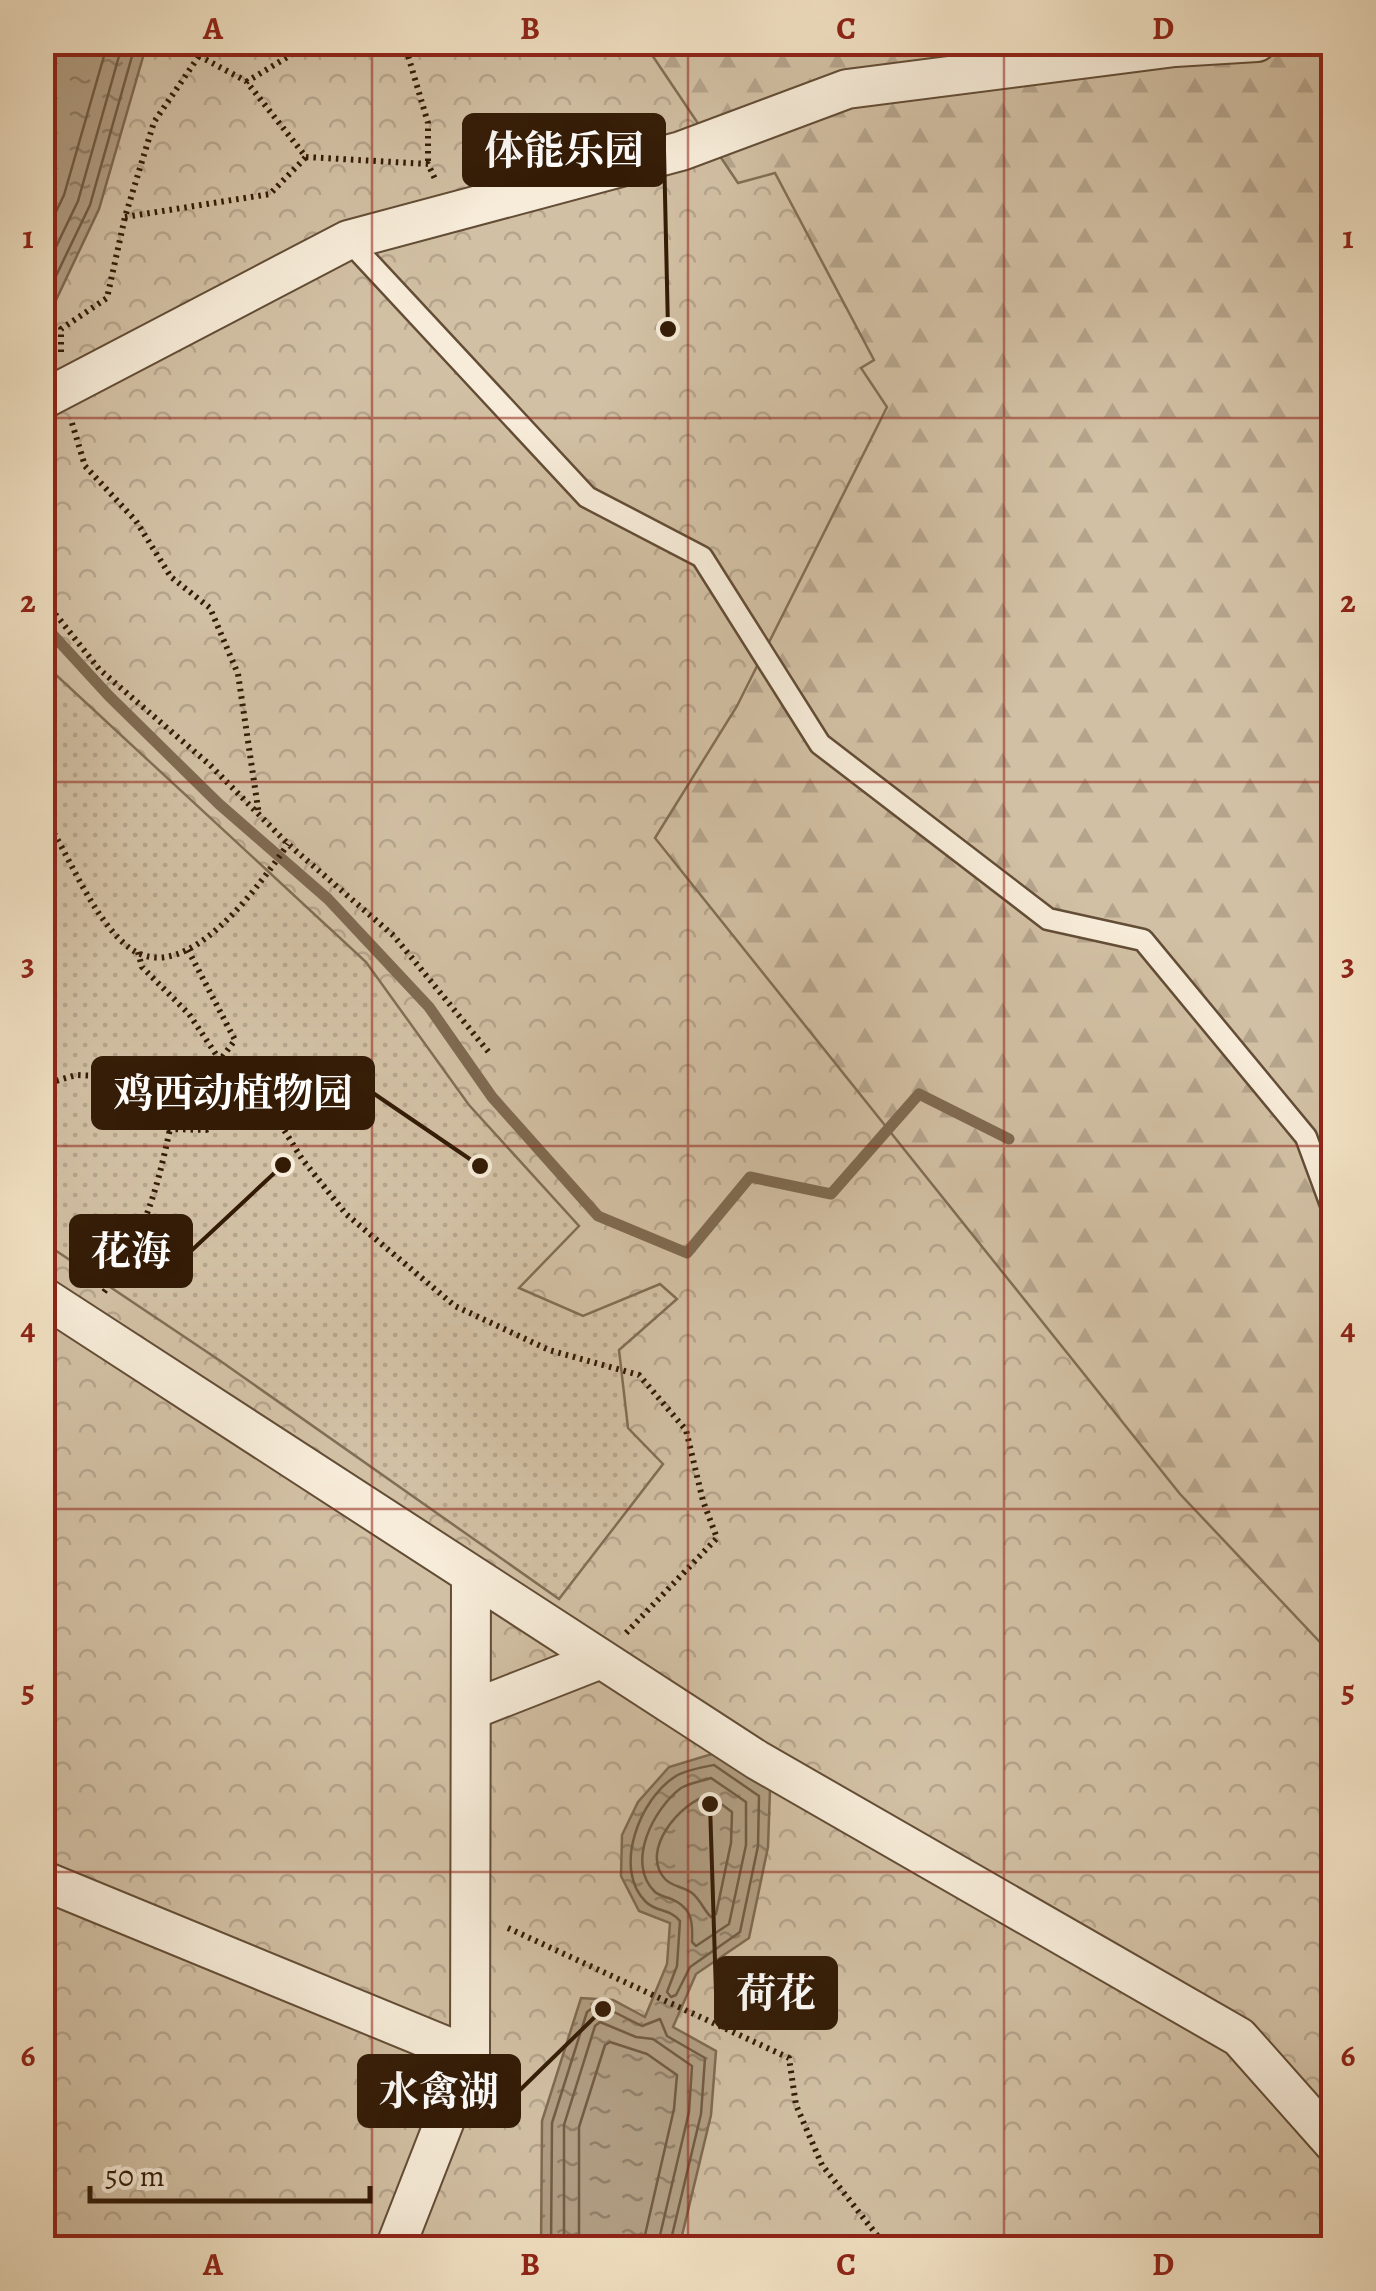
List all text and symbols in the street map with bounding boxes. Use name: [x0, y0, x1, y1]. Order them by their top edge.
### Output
text: A: [202, 6, 224, 50]
text: B: [520, 6, 540, 50]
text: C: [836, 6, 856, 50]
text: D: [1152, 6, 1174, 50]
callout: 体能乐园: [464, 115, 664, 185]
text: 体能乐园: [484, 123, 644, 178]
text: 1: [22, 215, 34, 259]
text: 1: [1342, 215, 1354, 259]
text: 2: [20, 579, 36, 623]
text: 2: [1340, 579, 1356, 623]
text: 3: [21, 942, 35, 986]
text: 3: [1341, 942, 1355, 986]
callout: 鸡西动植物园: [93, 1058, 373, 1128]
text: 鸡西动植物园: [113, 1066, 353, 1121]
callout: 花海: [71, 1216, 191, 1286]
text: 花海: [91, 1224, 171, 1279]
text: 4: [20, 1306, 36, 1350]
text: 4: [1340, 1306, 1356, 1350]
text: 5: [21, 1669, 35, 1713]
text: 5: [1341, 1669, 1355, 1713]
callout: 荷花: [716, 1958, 836, 2028]
text: 荷花: [736, 1966, 816, 2021]
text: 6: [21, 2033, 36, 2077]
text: 6: [1341, 2033, 1356, 2077]
callout: 水禽湖: [359, 2056, 519, 2126]
text: 水禽湖: [379, 2064, 499, 2119]
scale bar: [90, 2141, 370, 2203]
text: 50 m: [105, 2156, 165, 2196]
text: A: [202, 2242, 224, 2286]
text: B: [520, 2242, 540, 2286]
text: C: [836, 2242, 856, 2286]
text: D: [1152, 2242, 1174, 2286]

